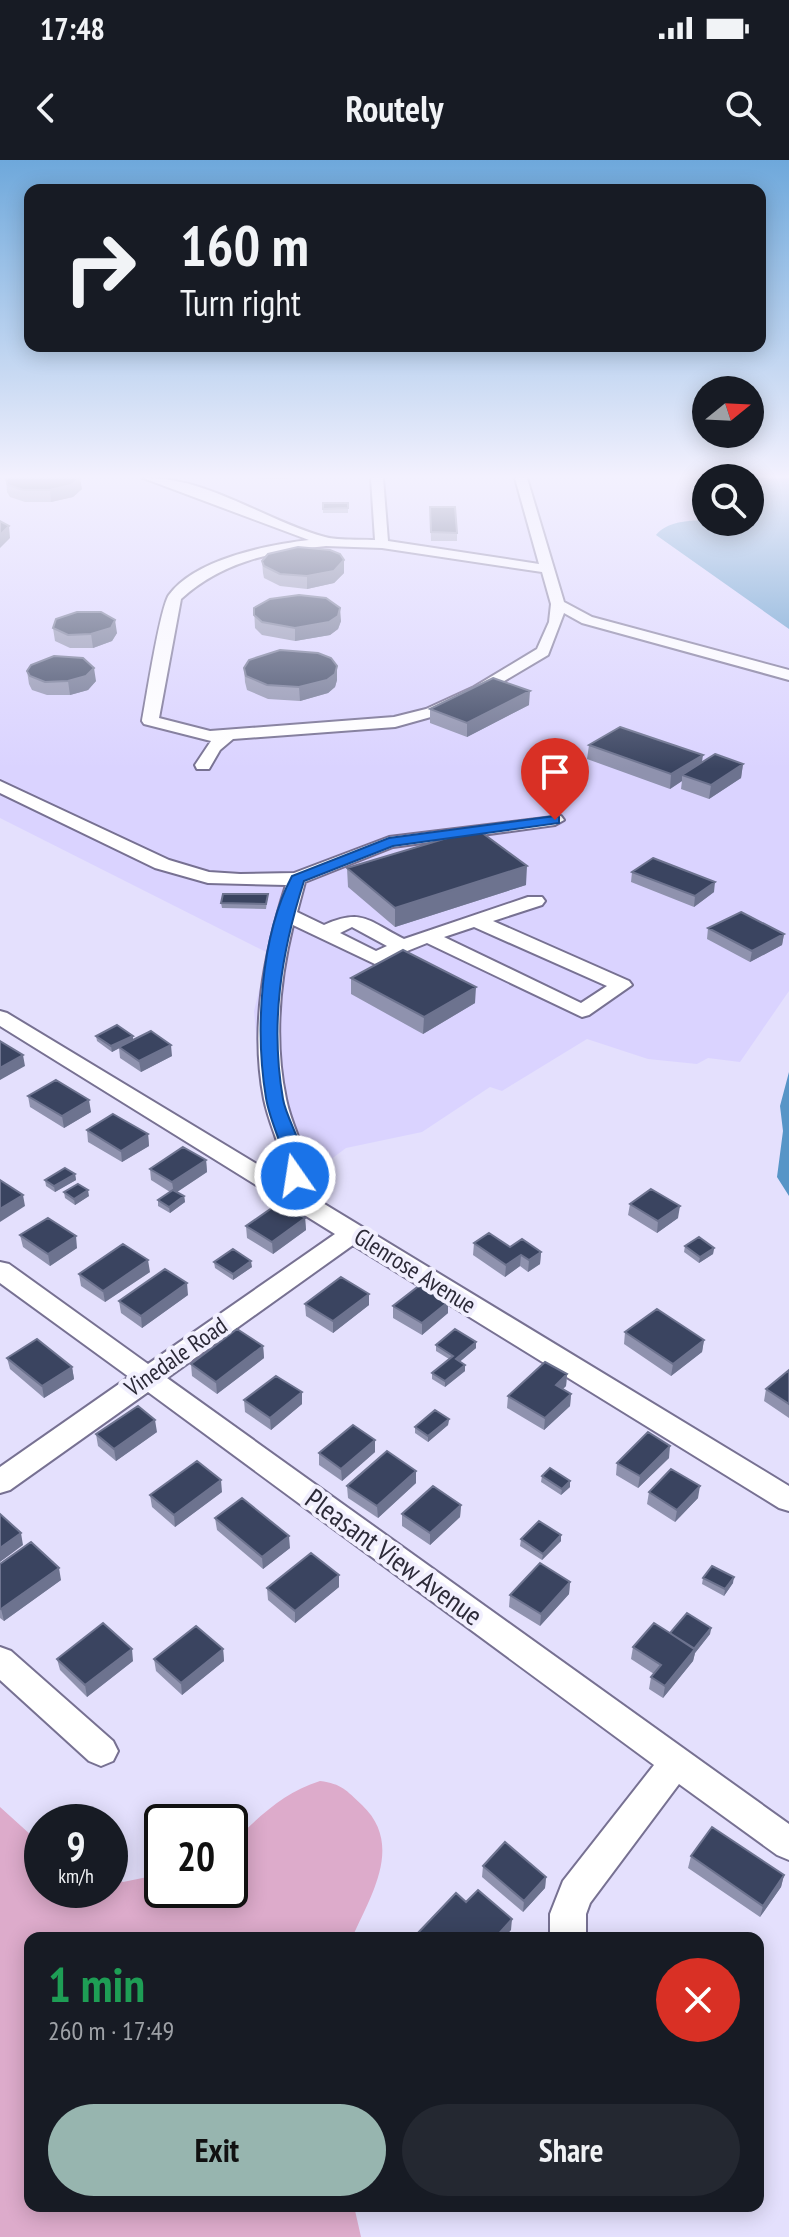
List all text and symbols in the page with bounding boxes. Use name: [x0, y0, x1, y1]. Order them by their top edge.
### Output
text: 17:48: [40, 9, 105, 48]
text: Routely: [346, 85, 443, 132]
icon: back: [24, 86, 68, 130]
icon: search: [721, 86, 765, 130]
text: 160 m: [180, 209, 309, 281]
icon: right: [48, 216, 152, 320]
text: Turn right: [180, 279, 301, 326]
north arrow: [692, 376, 764, 448]
map controls: [692, 376, 764, 536]
button: search: [692, 464, 764, 536]
pin: [521, 738, 589, 820]
icon: arrive: [533, 750, 577, 794]
position arrow: [253, 1134, 337, 1218]
street label: Glenrose Avenue: [349, 1221, 482, 1320]
street label: Vinedale Road: [118, 1310, 233, 1404]
street label: Pleasant View Avenue: [298, 1480, 490, 1633]
speed limit sign: 20: [144, 1804, 248, 1908]
text: 9: [66, 1820, 86, 1872]
text: km/h: [58, 1863, 94, 1889]
text: 1 min: [48, 1953, 145, 2015]
button: close: [656, 1958, 740, 2042]
text: 260 m · 17:49: [48, 2014, 174, 2047]
button: Exit: [48, 2104, 386, 2196]
button: Share: [402, 2104, 740, 2196]

